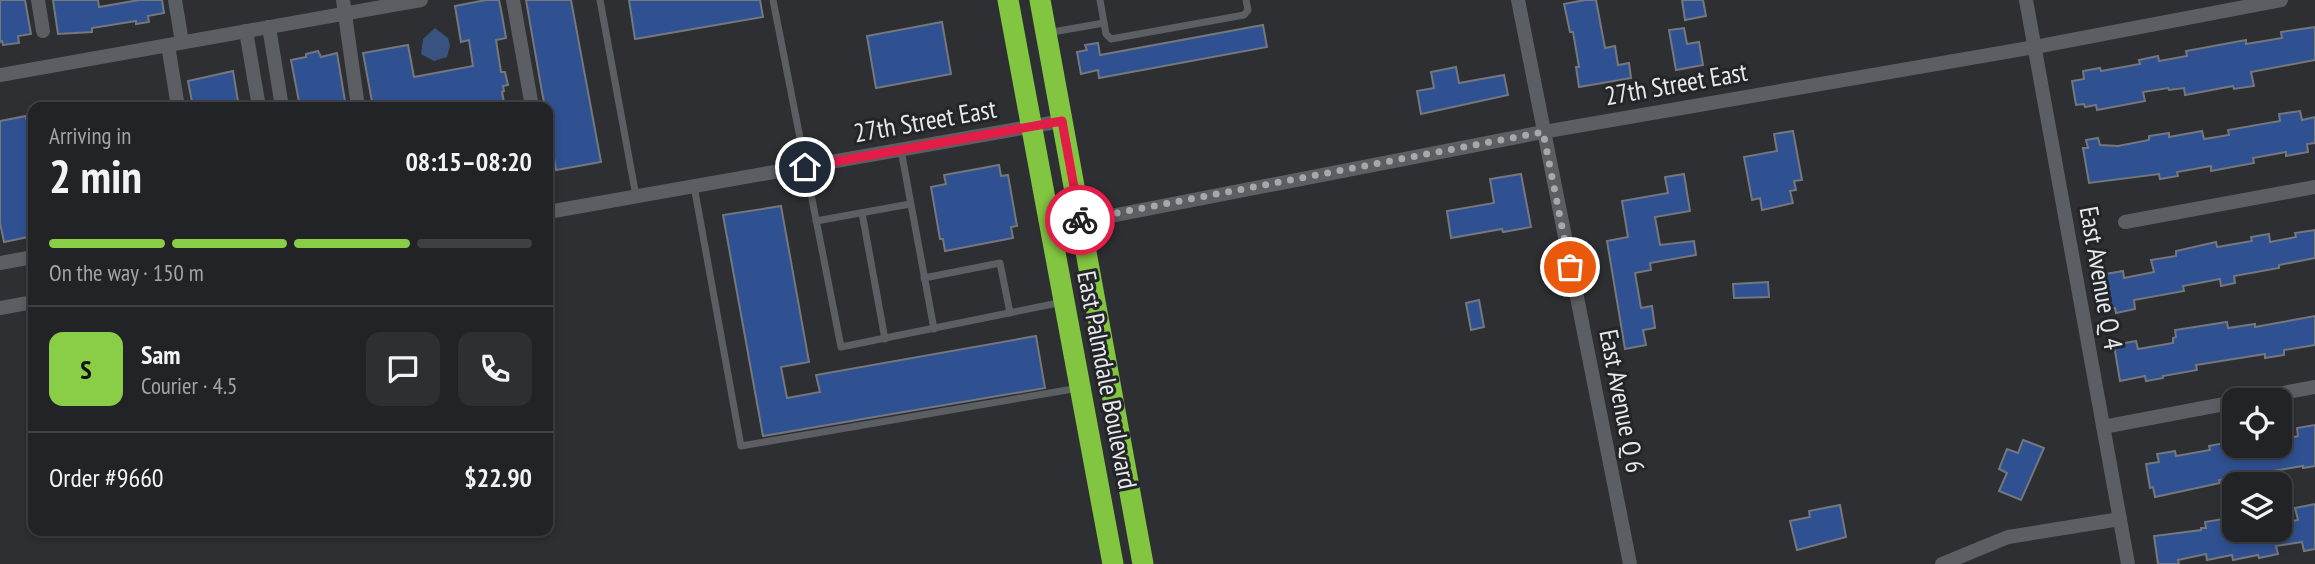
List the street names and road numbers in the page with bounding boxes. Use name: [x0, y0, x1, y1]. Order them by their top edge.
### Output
street label: 27th Street East: [1602, 55, 1750, 112]
street label: 27th Street East: [851, 92, 999, 149]
street label: East Avenue Q 4: [2073, 204, 2130, 352]
street label: East Palmdale Boulevard: [1070, 268, 1145, 492]
street label: East Avenue Q 6: [1592, 327, 1653, 475]

